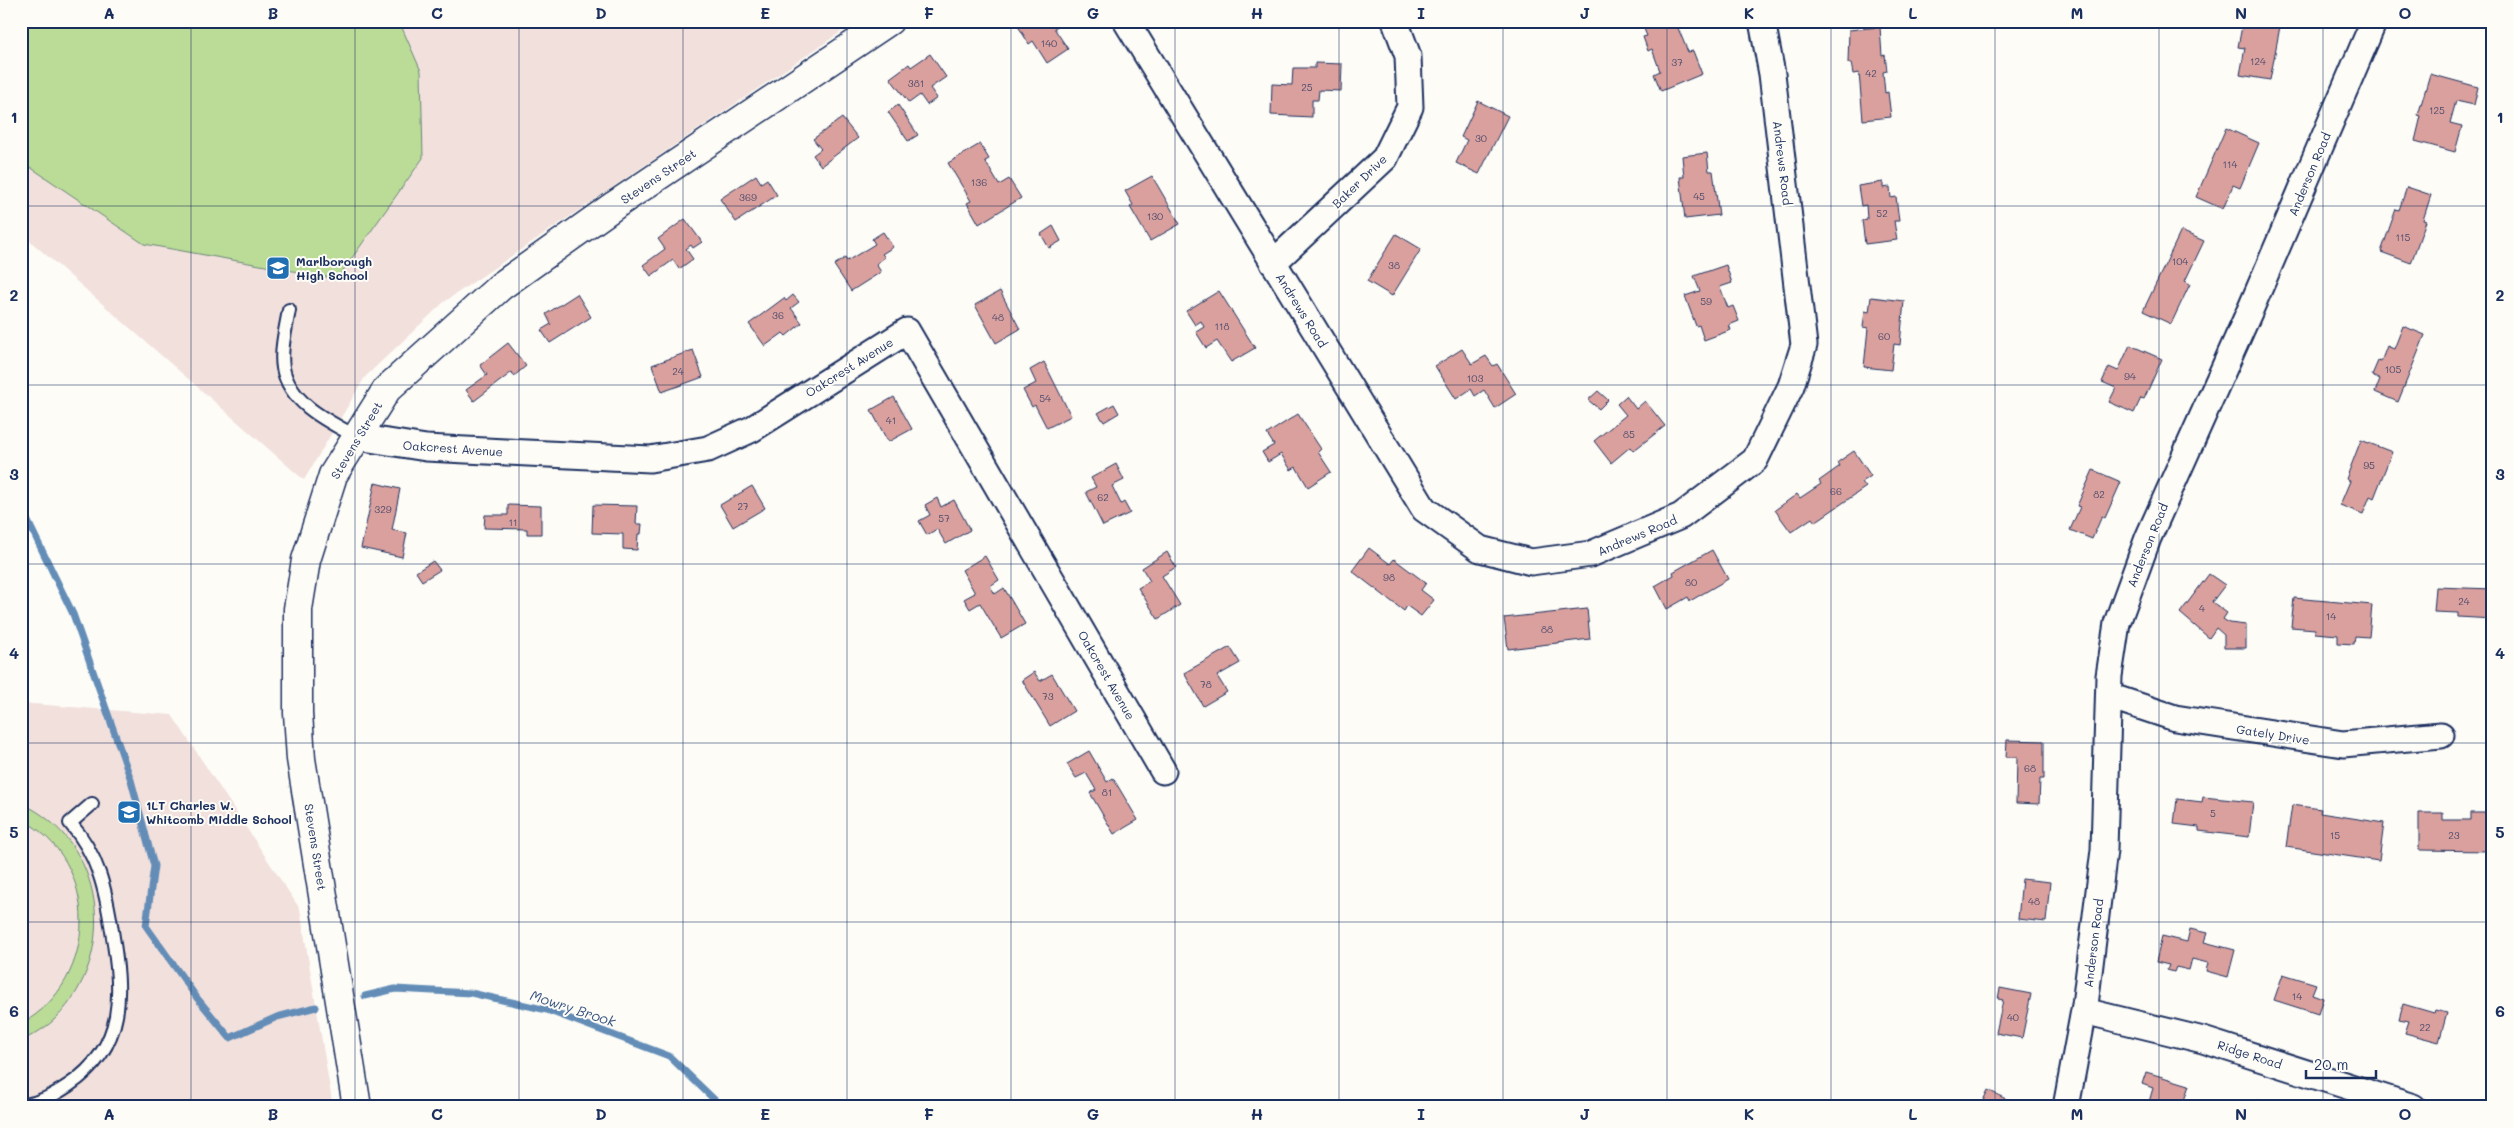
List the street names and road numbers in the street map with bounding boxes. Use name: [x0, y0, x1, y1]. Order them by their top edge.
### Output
street label: Andrews Road: [1770, 120, 1796, 206]
street label: Anderson Road: [2284, 129, 2334, 218]
street label: Stevens Street: [617, 145, 699, 207]
street label: Baker Drive: [1328, 151, 1390, 211]
street label: Andrews Road: [1273, 270, 1331, 351]
street label: Oakcrest Avenue: [802, 334, 896, 400]
street label: Stevens Street: [327, 398, 385, 482]
street label: Oakcrest Avenue: [402, 437, 504, 459]
street label: Anderson Road: [2123, 500, 2171, 589]
street label: Andrews Road: [1595, 511, 1680, 559]
street label: Oakcrest Avenue: [1075, 628, 1139, 722]
street label: Gately Drive: [2235, 720, 2311, 748]
street label: Stevens Street: [301, 802, 331, 892]
street label: Anderson Road: [2080, 897, 2106, 988]
street label: Ridge Road: [2216, 1036, 2285, 1072]

